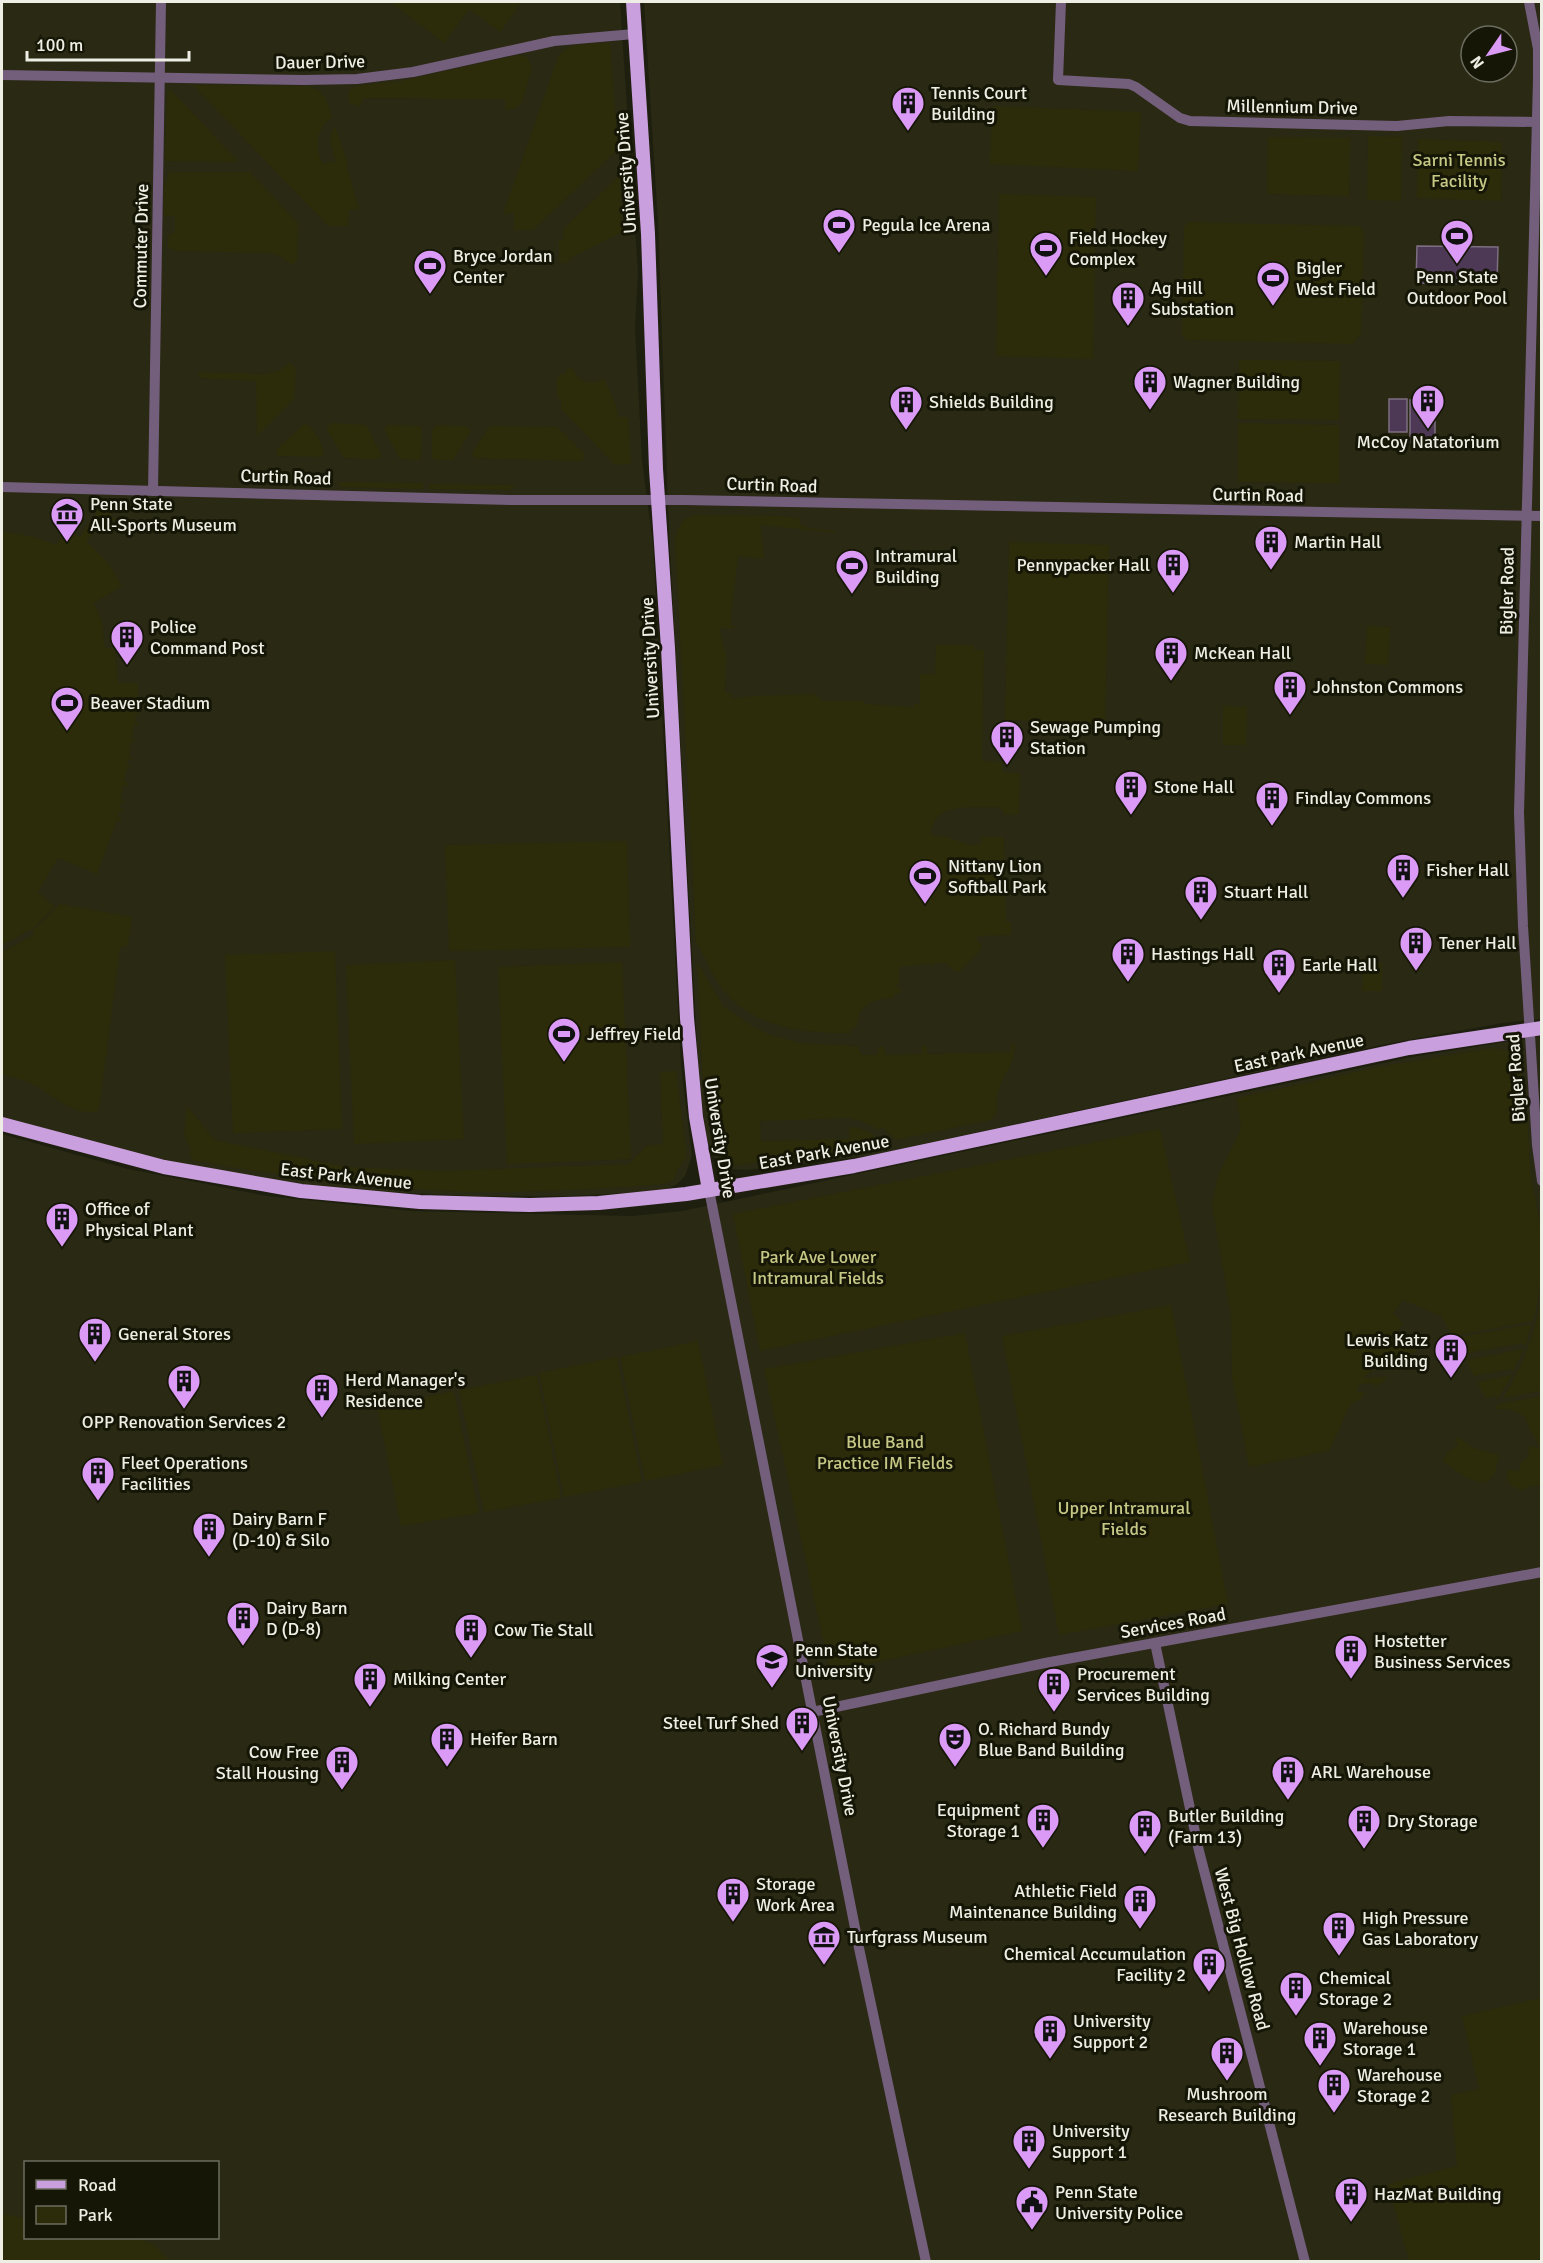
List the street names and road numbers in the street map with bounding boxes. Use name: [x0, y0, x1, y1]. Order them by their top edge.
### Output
street label: Dauer Drive: [275, 50, 365, 74]
street label: Millennium Drive: [1226, 95, 1358, 119]
street label: University Drive: [611, 111, 641, 235]
street label: Commuter Drive: [129, 184, 153, 308]
street label: Curtin Road: [240, 464, 332, 490]
street label: Curtin Road: [726, 472, 818, 498]
street label: Curtin Road: [1212, 483, 1304, 507]
street label: Bigler Road: [1495, 547, 1519, 635]
street label: University Drive: [636, 597, 664, 719]
street label: East Park Avenue: [1232, 1028, 1366, 1078]
street label: Bigler Road: [1502, 1033, 1530, 1123]
street label: University Drive: [700, 1076, 740, 1200]
street label: East Park Avenue: [757, 1130, 891, 1174]
street label: East Park Avenue: [279, 1158, 413, 1194]
street label: Services Road: [1119, 1603, 1227, 1643]
street label: University Drive: [818, 1694, 862, 1818]
street label: West Big Hollow Road: [1210, 1865, 1274, 2033]

